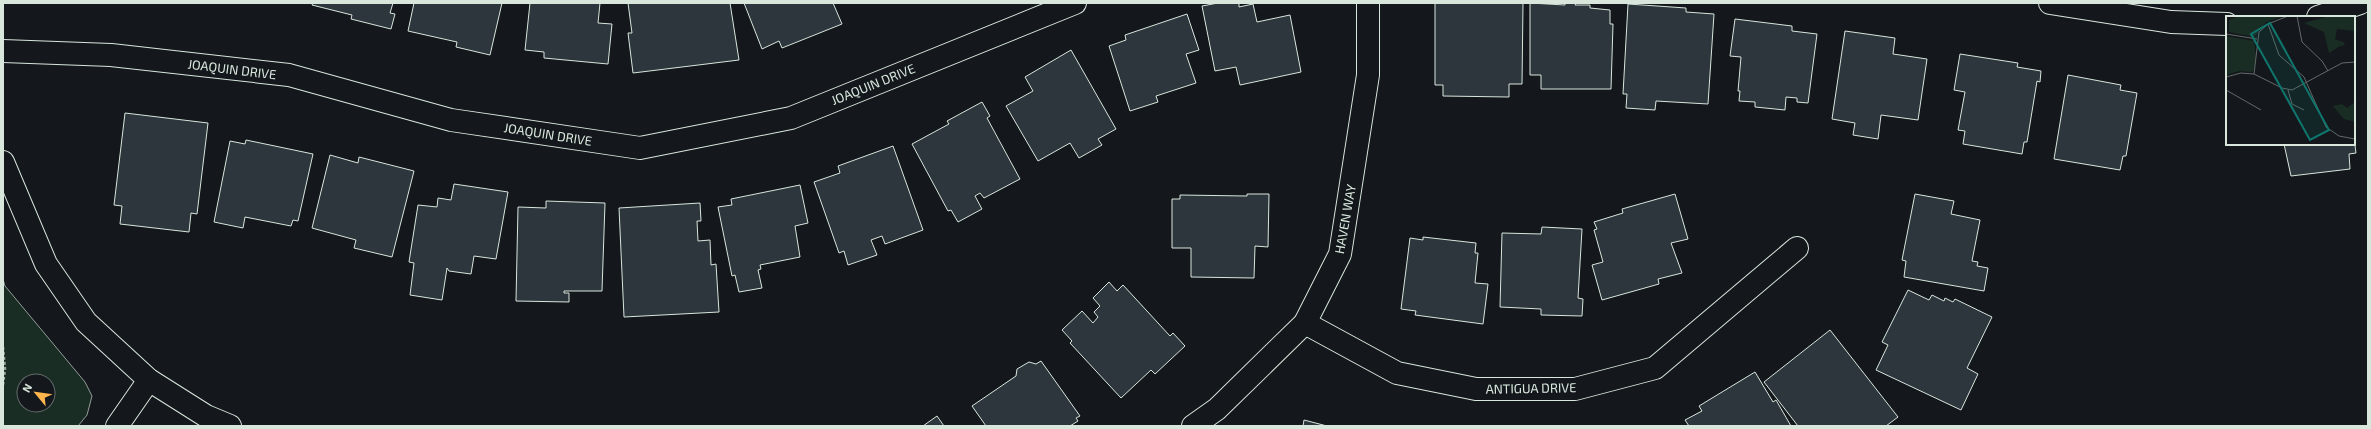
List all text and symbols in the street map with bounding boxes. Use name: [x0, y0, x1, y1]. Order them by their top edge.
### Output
inset map: [2226, 16, 2355, 145]
street label: JOAQUIN DRIVE: [187, 56, 277, 82]
street label: JOAQUIN DRIVE: [829, 60, 917, 108]
street label: JOAQUIN DRIVE: [503, 119, 593, 149]
street label: HAVEN WAY: [1331, 182, 1359, 255]
north arrow: [16, 373, 56, 413]
street label: ANTIGUA DRIVE: [1485, 379, 1577, 397]
text: N: [19, 381, 34, 395]

